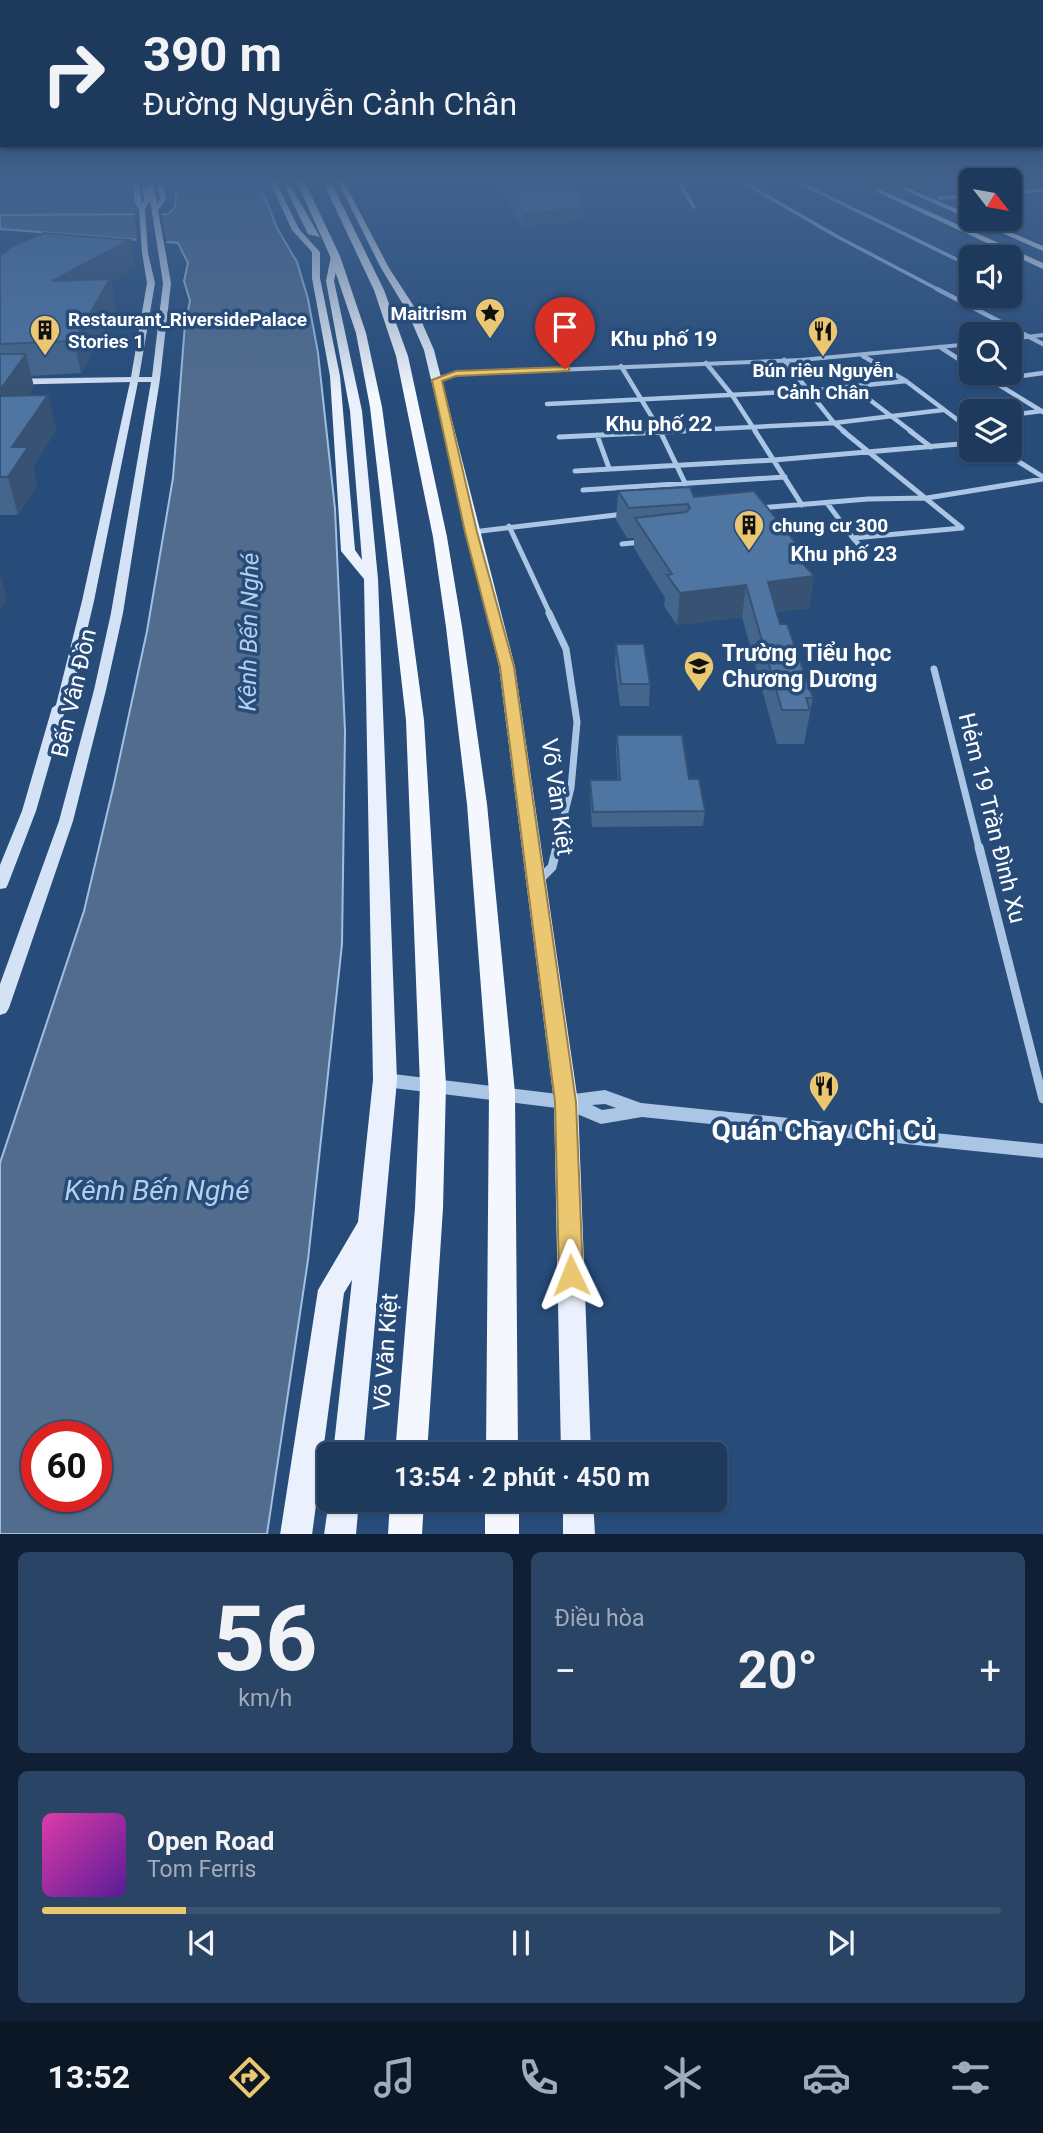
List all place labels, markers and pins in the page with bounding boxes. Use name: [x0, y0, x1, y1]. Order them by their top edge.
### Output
place icon: Maitrism: [473, 296, 507, 340]
pin: [535, 297, 595, 369]
place label: Maitrism: [391, 302, 467, 325]
place label: Restaurant_RiversidePalace Stories 1: [68, 308, 307, 353]
building icon: Restaurant_RiversidePalace Stories 1: [28, 313, 62, 357]
restaurant icon: Bún riêu Nguyễn Cảnh Chân: [806, 314, 840, 358]
place label: Bún riêu Nguyễn Cảnh Chân: [752, 359, 894, 404]
building icon: chung cư 300: [732, 508, 766, 552]
place label: chung cư 300: [772, 514, 888, 537]
place label: Trường Tiểu học Chương Dương: [722, 640, 892, 693]
school or university icon: Trường Tiểu học Chương Dương: [682, 649, 716, 693]
restaurant icon: Quán Chay Chị Củ: [807, 1069, 841, 1113]
place label: Quán Chay Chị Củ: [712, 1114, 936, 1147]

